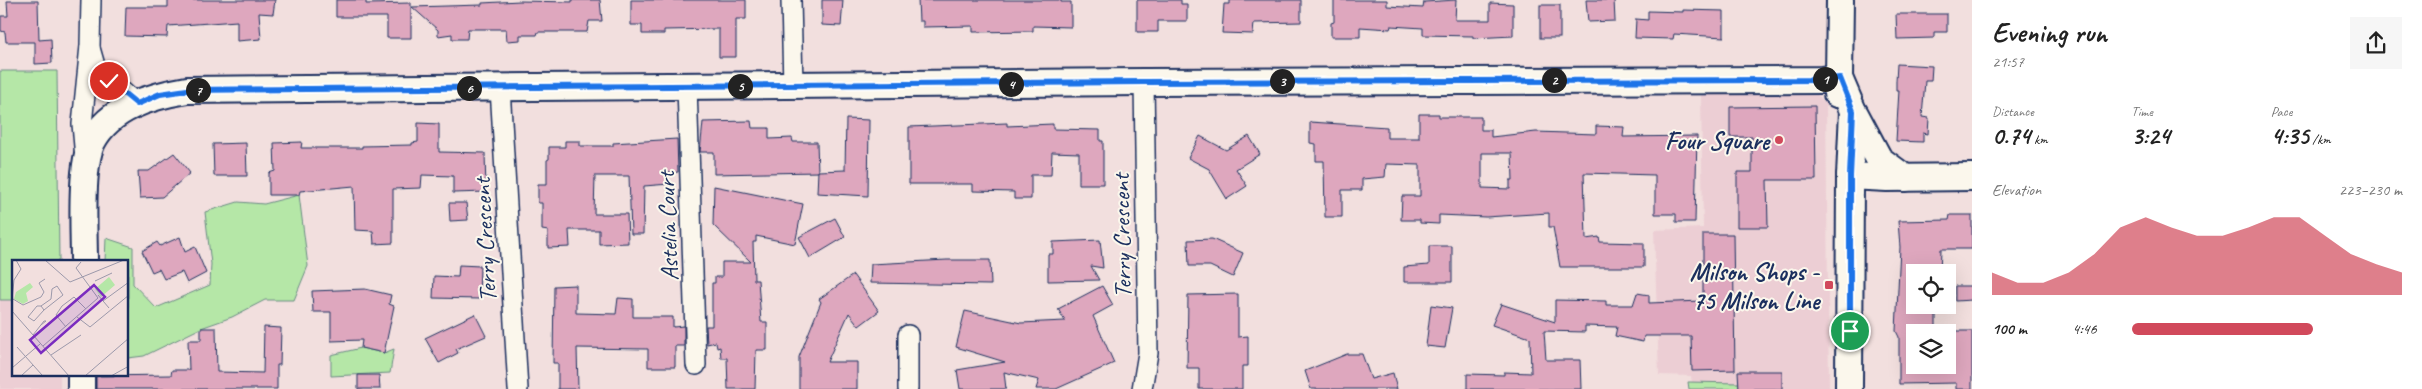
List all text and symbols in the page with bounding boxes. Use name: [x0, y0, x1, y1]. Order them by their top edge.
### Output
text: Evening run: [1992, 15, 2107, 50]
button: share: [2350, 17, 2402, 69]
text: 21:57: [1992, 52, 2024, 72]
pin: [88, 60, 130, 102]
pin: 1: [1812, 66, 1838, 92]
icon: check: [95, 67, 123, 95]
pin: 3: [1270, 68, 1294, 94]
pin: 2: [1542, 68, 1566, 92]
text: 1: [1822, 71, 1829, 88]
pin: 4: [998, 72, 1024, 96]
text: 2: [1551, 72, 1558, 89]
text: 3: [1279, 73, 1286, 90]
pin: 5: [728, 74, 752, 98]
pin: 6: [456, 76, 482, 100]
text: 4: [1008, 76, 1015, 93]
pin: 7: [186, 78, 210, 102]
text: 5: [737, 78, 744, 95]
text: 6: [466, 80, 473, 97]
text: 7: [195, 82, 202, 99]
text: Distance: [1992, 103, 2034, 120]
text: Time: [2131, 103, 2153, 120]
text: Pace: [2271, 103, 2292, 120]
text: 0.74: [1992, 120, 2031, 152]
text: 3:24: [2131, 120, 2170, 152]
text: 4:35: [2271, 120, 2309, 152]
place label: Four Square: [1665, 125, 1771, 157]
text: km: [2031, 131, 2048, 148]
text: /km: [2309, 131, 2331, 148]
marker: Four Square: [1773, 134, 1785, 146]
street label: Astelia Court: [650, 168, 686, 281]
street label: Terry Crescent: [1105, 171, 1139, 299]
street label: Terry Crescent: [466, 174, 504, 303]
text: Elevation: [1992, 180, 2041, 200]
text: 223–230 m: [2339, 180, 2402, 200]
place label: Milson Shops - 75 Milson Line: [1690, 256, 1822, 317]
inset map: [12, 260, 129, 376]
map controls: [1906, 264, 1956, 374]
button: locate: [1906, 264, 1956, 314]
marker: Milson Shops - 75 Milson Line: [1823, 279, 1835, 291]
pin: [1829, 310, 1871, 352]
icon: arrive: [1836, 317, 1864, 345]
text: 100 m: [1992, 319, 2027, 339]
text: 4:46: [2072, 319, 2097, 339]
button: layers: [1906, 324, 1956, 374]

